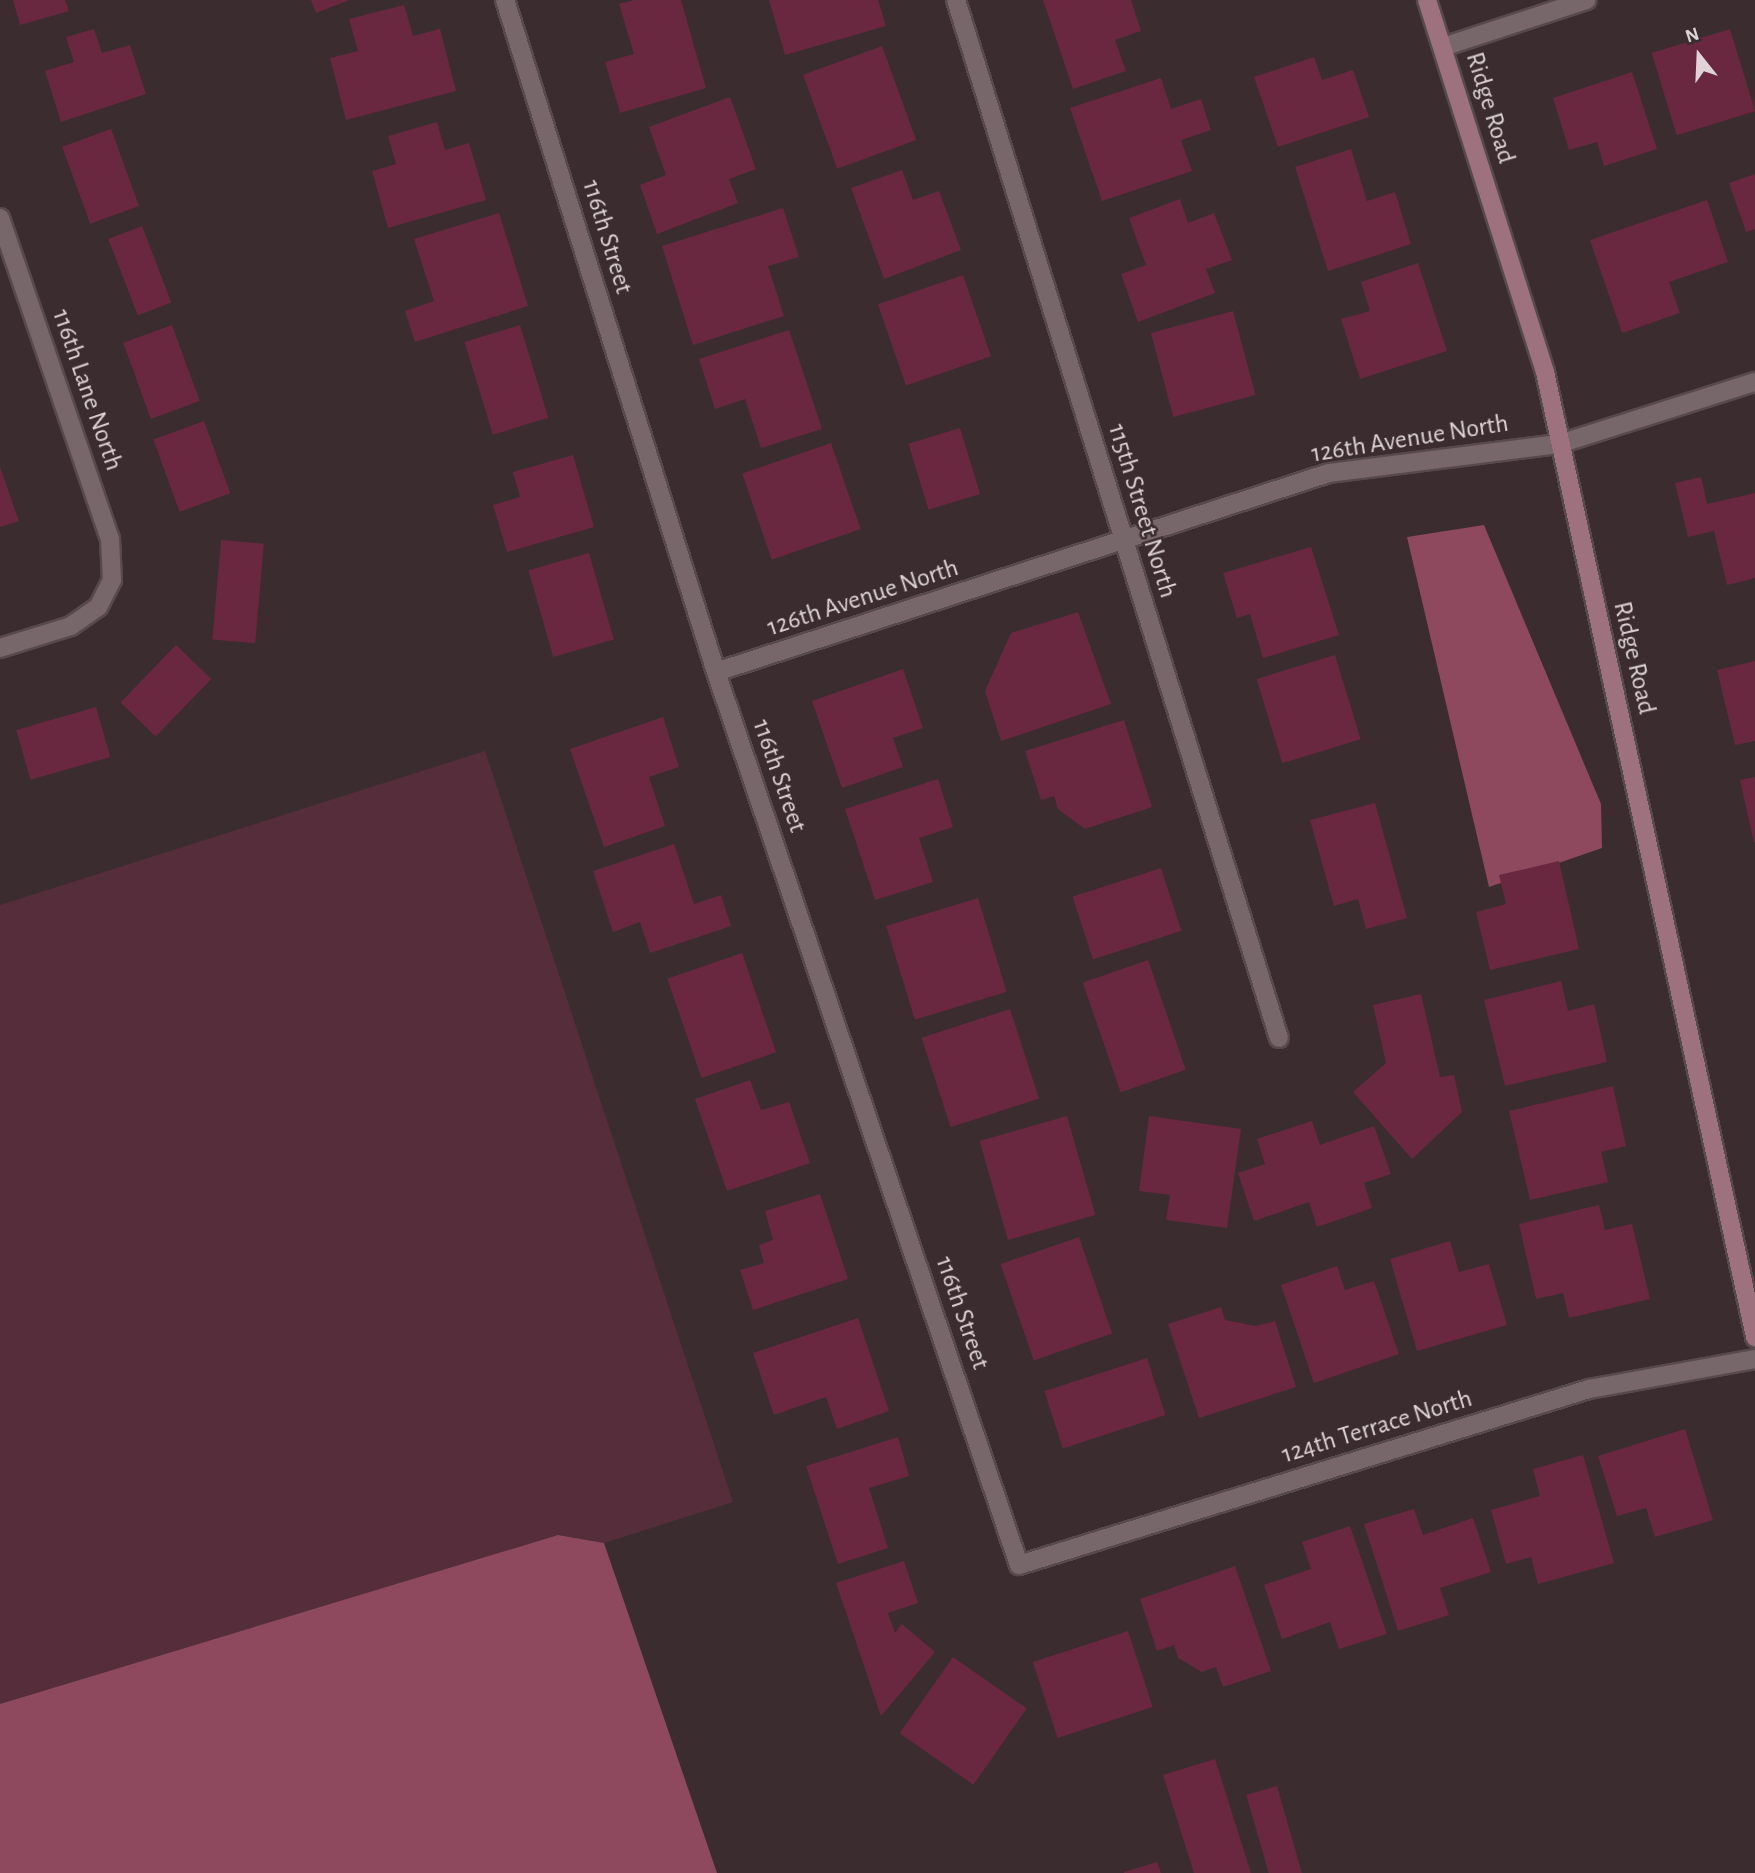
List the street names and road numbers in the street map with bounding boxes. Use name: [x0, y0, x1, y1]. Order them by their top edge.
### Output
street label: Ridge Road: [1458, 49, 1522, 167]
street label: 116th Street: [575, 176, 639, 298]
street label: 116th Lane North: [45, 305, 129, 475]
street label: 126th Avenue North: [1309, 408, 1511, 470]
street label: 115th Street North: [1101, 420, 1183, 602]
street label: 126th Avenue North: [763, 552, 963, 644]
street label: Ridge Road: [1606, 599, 1662, 717]
street label: 116th Street: [745, 715, 813, 837]
street label: 116th Street: [928, 1252, 996, 1374]
street label: 124th Terrace North: [1278, 1383, 1476, 1471]

